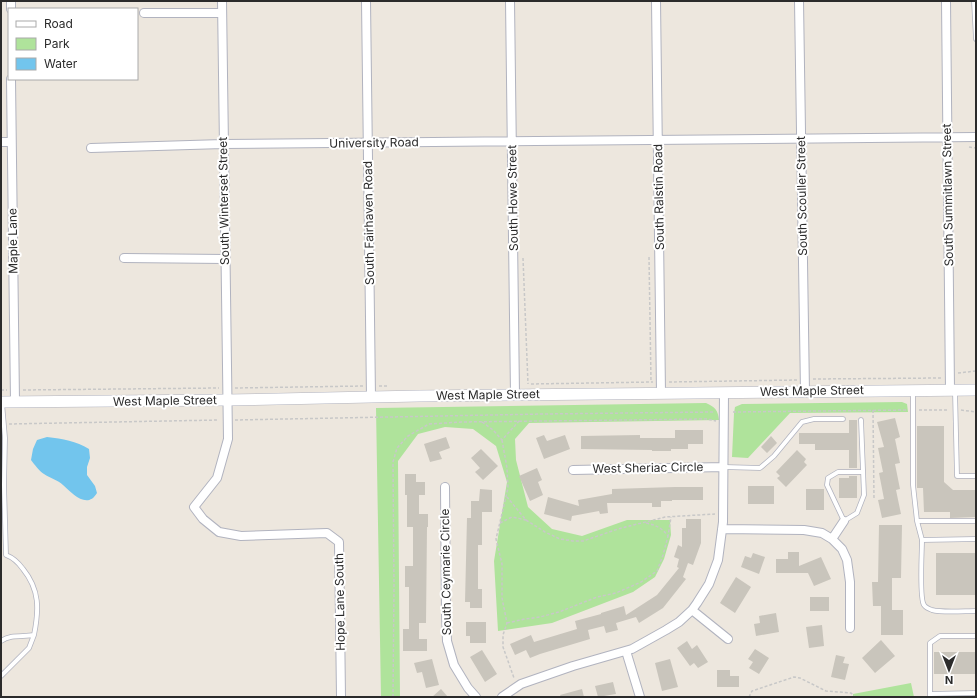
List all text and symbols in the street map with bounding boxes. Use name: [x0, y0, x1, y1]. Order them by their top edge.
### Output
legend: [8, 8, 138, 80]
text: Road: [44, 16, 73, 31]
text: Park: [44, 36, 70, 51]
text: Water: [44, 56, 78, 71]
street label: South Summitlawn Street: [939, 123, 956, 267]
street label: University Road: [329, 134, 419, 151]
street label: South Scouller Street: [793, 136, 810, 256]
street label: South Winterset Street: [215, 137, 232, 265]
street label: South Ralstin Road: [650, 144, 667, 250]
street label: South Howe Street: [504, 145, 521, 251]
street label: South Fairhaven Road: [360, 161, 377, 285]
street label: Maple Lane: [4, 208, 21, 274]
street label: West Maple Street: [760, 382, 864, 399]
street label: West Maple Street: [436, 386, 540, 403]
street label: West Maple Street: [113, 392, 217, 409]
street label: West Sheriac Circle: [592, 459, 704, 476]
street label: South Ceymarie Circle: [437, 509, 454, 635]
street label: Hope Lane South: [331, 553, 348, 651]
north arrow: [929, 650, 969, 690]
text: N: [945, 673, 953, 687]

